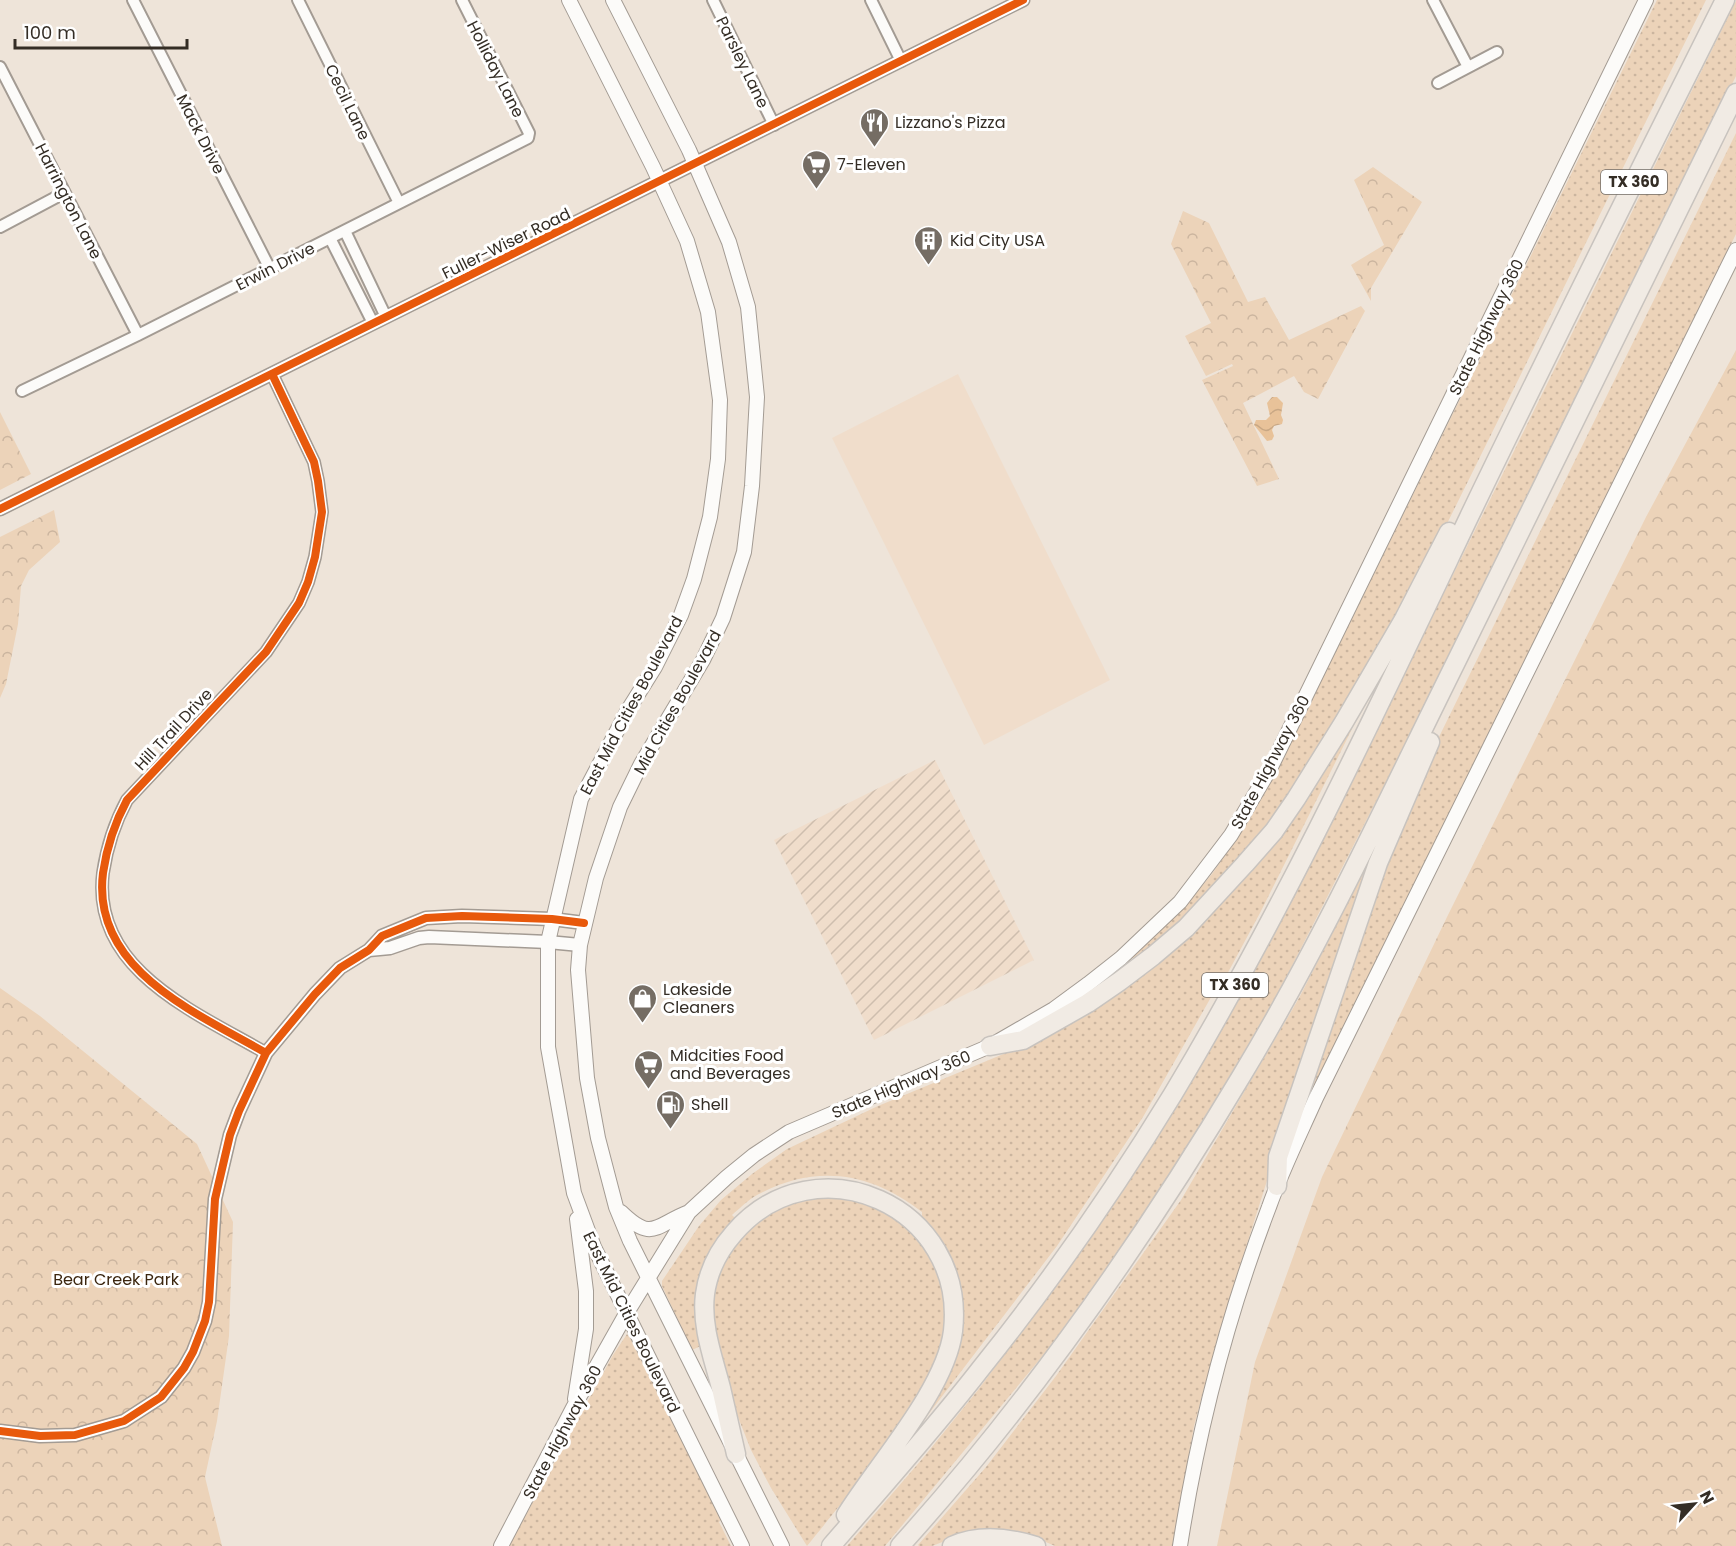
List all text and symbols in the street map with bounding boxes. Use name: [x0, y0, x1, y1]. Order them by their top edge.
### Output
scale bar: [15, 12, 188, 50]
street label: Parsley Lane: [710, 12, 775, 112]
street label: Holliday Lane: [461, 17, 530, 122]
text: 100 m: [24, 20, 76, 45]
street label: Cecil Lane: [319, 60, 376, 144]
street label: Mack Drive: [171, 90, 231, 178]
restaurant icon: Lizzano's Pizza: [858, 106, 890, 148]
place label: Lizzano's Pizza: [895, 111, 1005, 134]
street label: Harrington Lane: [29, 139, 108, 263]
supermarket icon: 7-Eleven: [800, 148, 832, 190]
place label: 7-Eleven: [837, 153, 906, 176]
road number: TX 360: [1601, 170, 1667, 194]
street label: Fuller-Wiser Road: [438, 202, 574, 285]
building icon: Kid City USA: [913, 224, 945, 266]
place label: Kid City USA: [950, 229, 1045, 252]
street label: Erwin Drive: [232, 237, 319, 296]
street label: State Highway 360: [1443, 255, 1529, 399]
street label: East Mid Cities Boulevard: [574, 612, 688, 799]
street label: Mid Cities Boulevard: [628, 626, 727, 779]
street label: Hill Trail Drive: [129, 683, 218, 776]
street label: State Highway 360: [1225, 691, 1316, 833]
road number: TX 360: [1202, 973, 1268, 997]
place label: Lakeside Cleaners: [663, 978, 735, 1019]
shop icon: Lakeside Cleaners: [626, 982, 658, 1024]
place label: Midcities Food and Beverages: [670, 1044, 791, 1085]
street label: State Highway 360: [828, 1045, 974, 1124]
supermarket icon: Midcities Food and Beverages: [633, 1048, 665, 1090]
fuel station icon: Shell: [654, 1088, 686, 1130]
place label: Shell: [691, 1093, 728, 1116]
street label: East Mid Cities Boulevard: [577, 1227, 686, 1417]
park label: Bear Creek Park: [53, 1268, 180, 1291]
street label: State Highway 360: [517, 1361, 608, 1503]
north arrow: [1664, 1474, 1724, 1534]
text: N: [1694, 1487, 1720, 1508]

